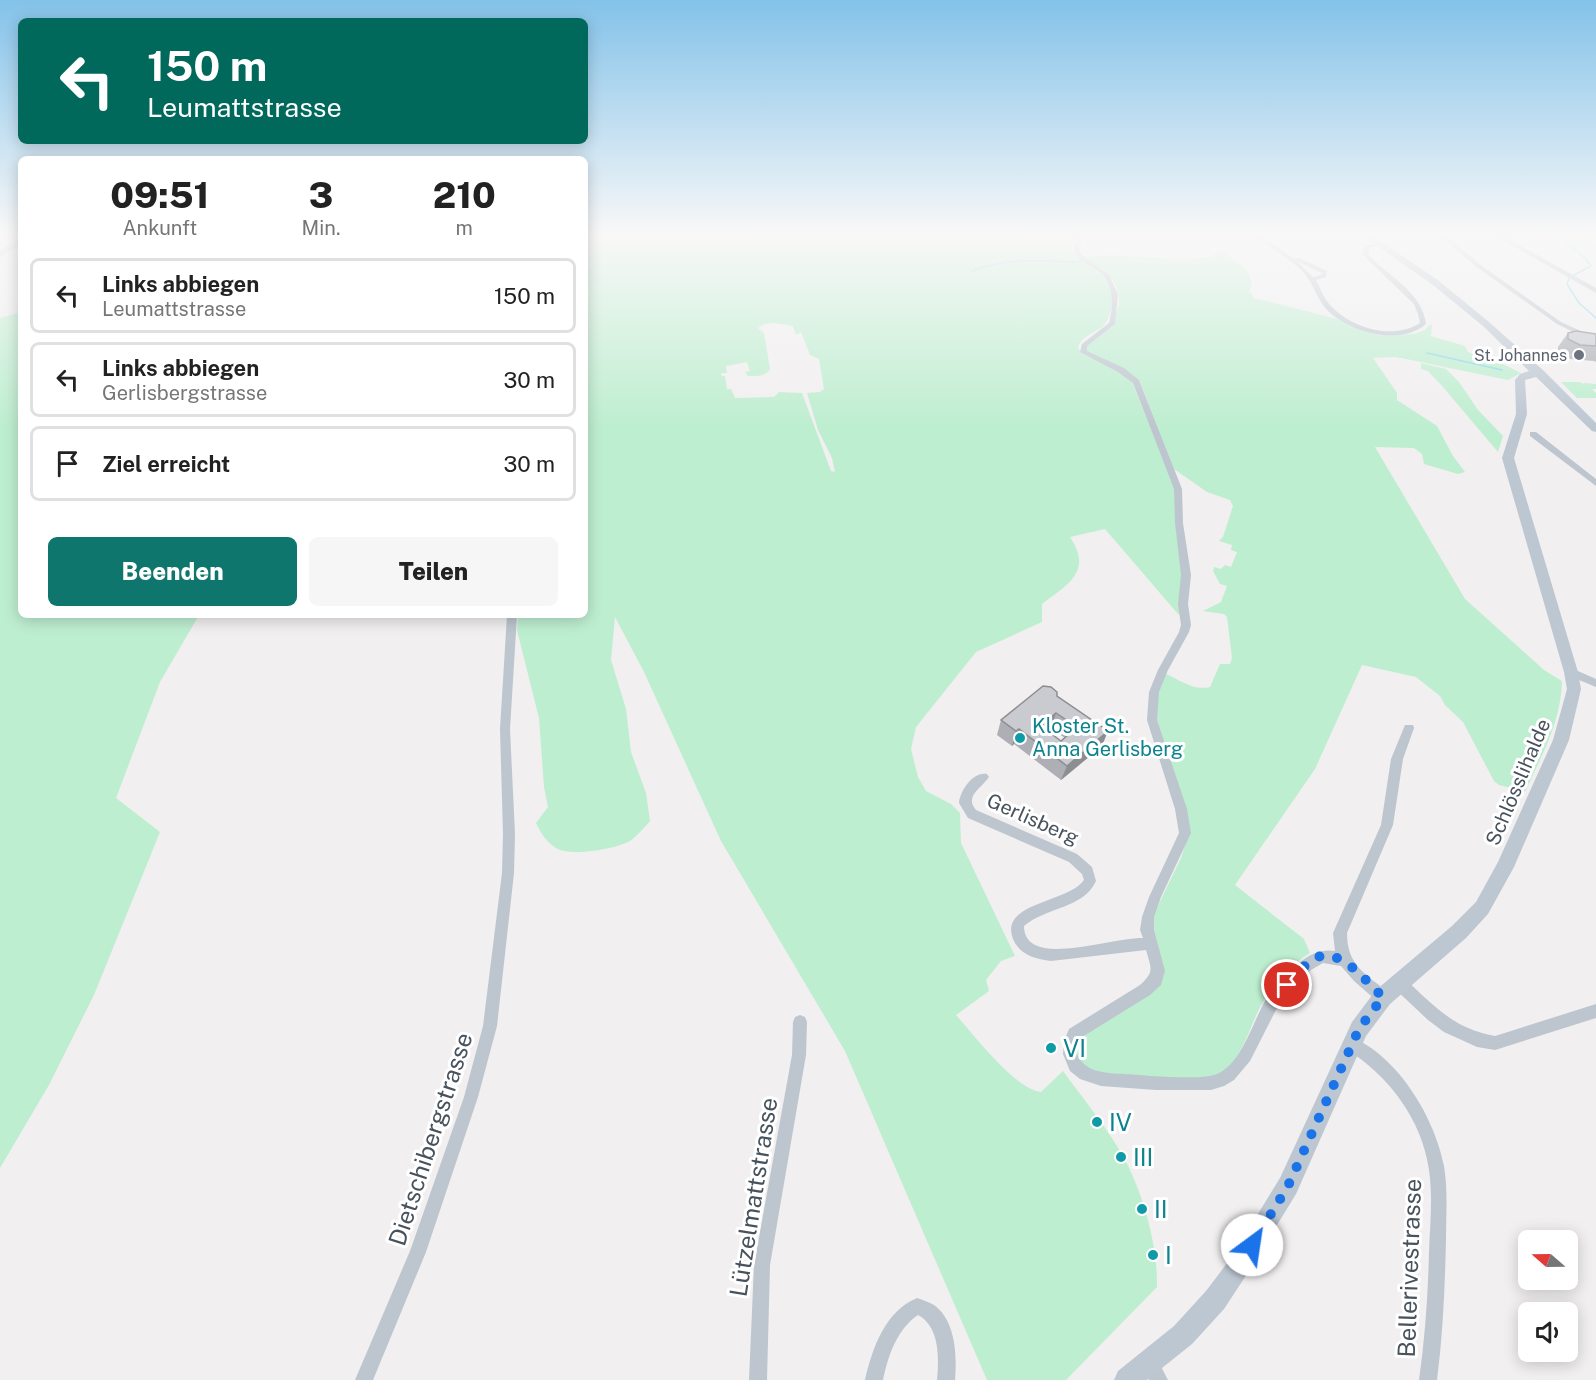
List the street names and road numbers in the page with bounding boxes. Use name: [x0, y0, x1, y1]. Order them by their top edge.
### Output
street label: Schlösslihalde: [1481, 715, 1555, 849]
street label: Gerlisberg: [983, 788, 1083, 850]
street label: Dietschibergstrasse: [382, 1029, 478, 1249]
street label: Lützelmattstrasse: [723, 1095, 783, 1299]
street label: Bellerivestrasse: [1392, 1178, 1426, 1358]

